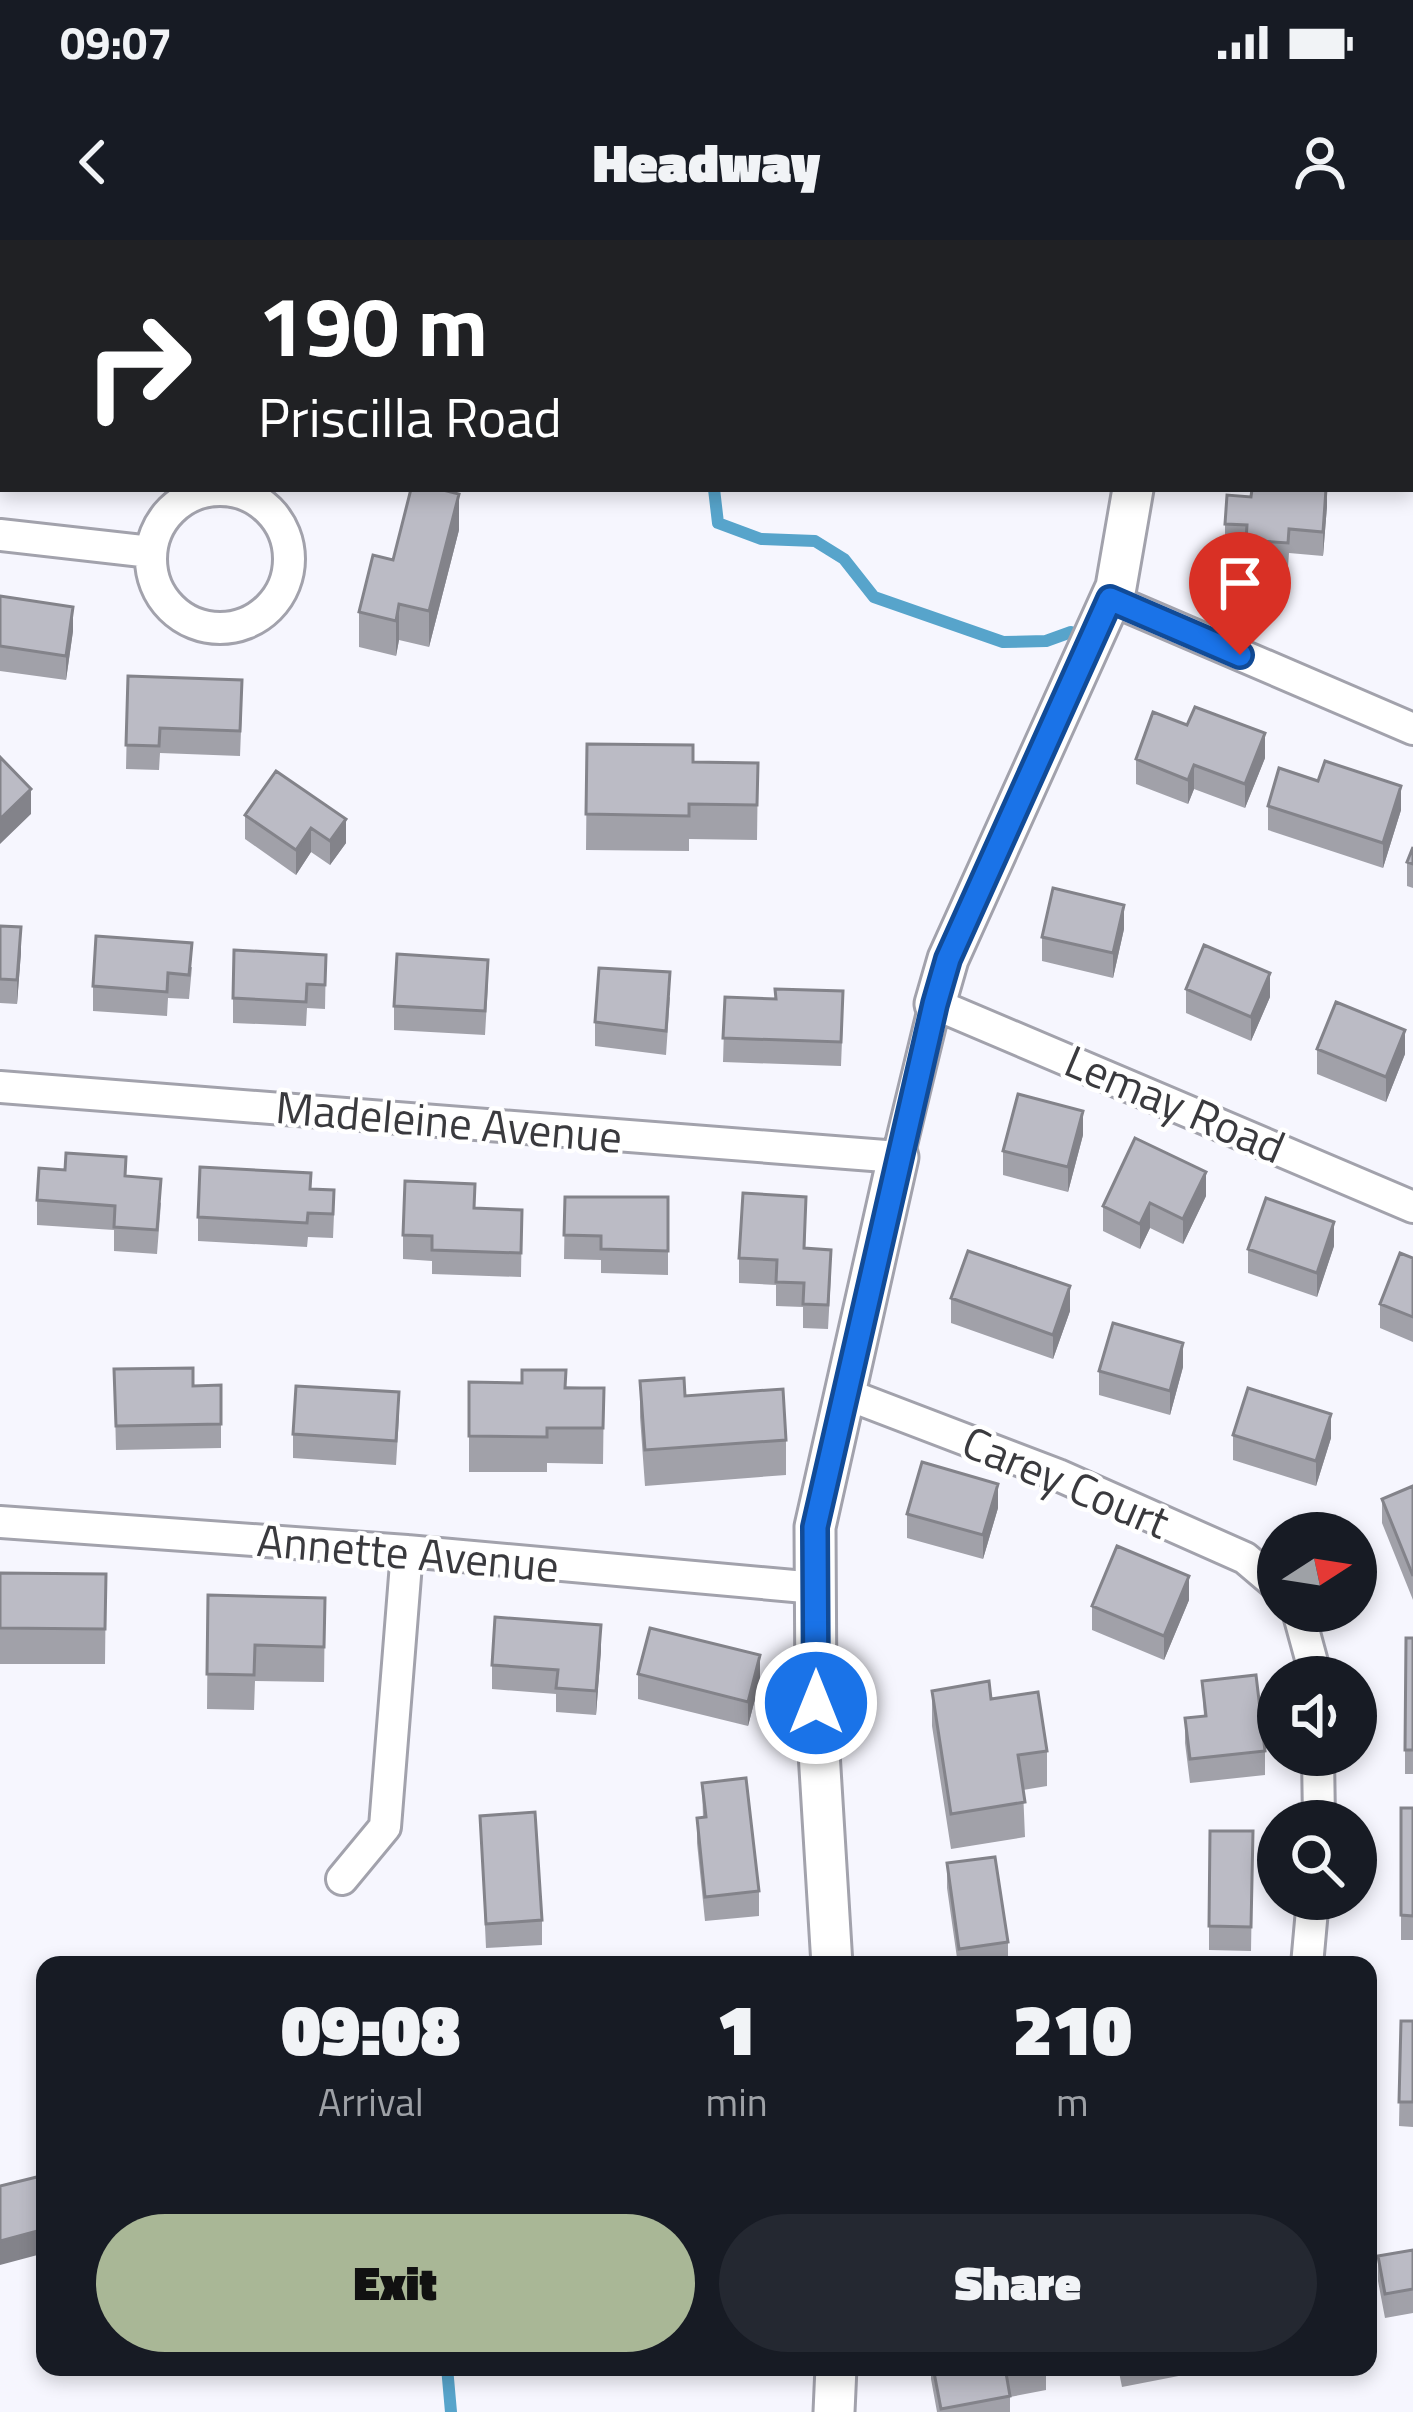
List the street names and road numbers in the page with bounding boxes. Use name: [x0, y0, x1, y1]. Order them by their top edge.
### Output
street label: Lemay Road: [1055, 1026, 1296, 1180]
street label: Madeleine Avenue: [273, 1072, 625, 1170]
street label: Carey Court: [952, 1407, 1181, 1555]
street label: Annette Avenue: [254, 1505, 562, 1599]

